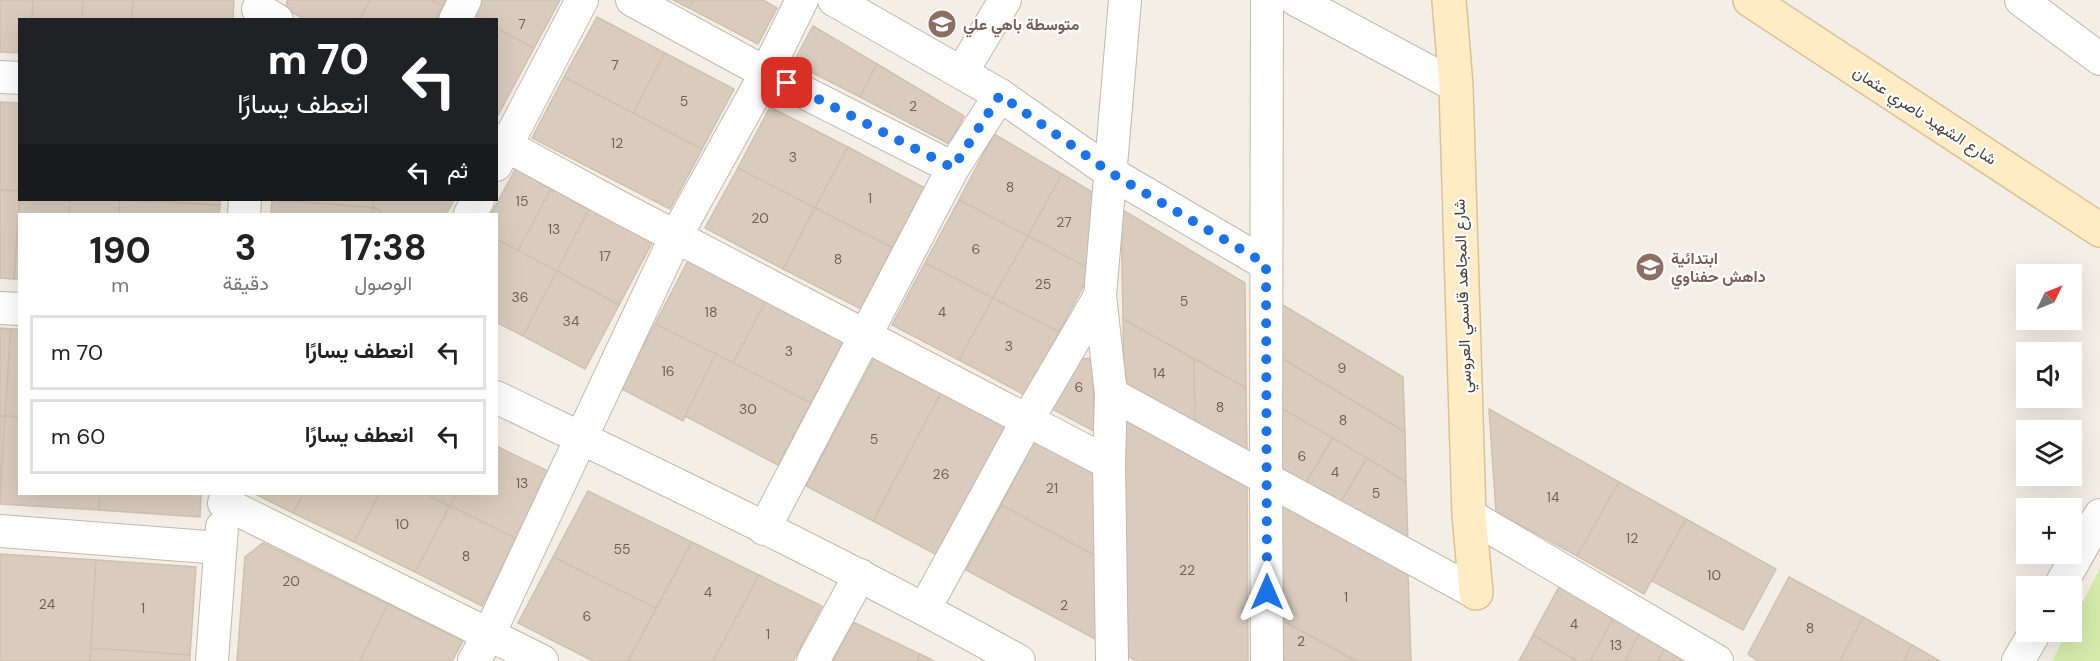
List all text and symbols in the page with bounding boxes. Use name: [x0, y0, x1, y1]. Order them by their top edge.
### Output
school or university icon: متوسطة باهي علي: [926, 8, 958, 40]
place label: متوسطة باهي علي: [963, 14, 1080, 38]
house number: 7: [518, 15, 526, 33]
text: 70 m: [268, 32, 369, 87]
icon: left: [390, 42, 468, 120]
house number: 7: [611, 56, 619, 74]
pin: [761, 57, 812, 108]
street label: شارع الشهيد ناصري عثمان: [1847, 61, 2000, 172]
icon: arrive: [770, 66, 803, 99]
text: انعطف يسارًا: [237, 86, 369, 121]
house number: 5: [680, 92, 688, 110]
house number: 2: [909, 97, 917, 115]
house number: 12: [611, 134, 623, 152]
house number: 3: [789, 148, 797, 166]
icon: left: [402, 156, 435, 189]
text: ثم: [447, 156, 468, 185]
house number: 8: [1006, 178, 1014, 196]
house number: 1: [868, 189, 872, 207]
house number: 15: [516, 192, 528, 210]
street label: شارع المجاهد قاسمي العروسي: [1449, 198, 1479, 394]
house number: 20: [751, 209, 769, 227]
house number: 27: [1056, 213, 1072, 231]
house number: 13: [548, 220, 560, 238]
text: 3: [235, 224, 256, 271]
text: 17:38: [340, 224, 426, 271]
text: 190: [90, 227, 151, 274]
house number: 6: [972, 240, 980, 258]
house number: 17: [599, 247, 611, 265]
place label: ابتدائية داهش حفناوي: [1671, 248, 1766, 290]
house number: 8: [834, 250, 842, 268]
school or university icon: ابتدائية داهش حفناوي: [1634, 251, 1666, 283]
north arrow: [2016, 264, 2082, 330]
map controls: [2016, 264, 2082, 642]
text: دقيقة: [222, 270, 269, 296]
text: الوصول: [355, 270, 412, 296]
text: m: [111, 272, 129, 298]
house number: 25: [1035, 275, 1051, 293]
house number: 36: [511, 288, 529, 306]
house number: 5: [1180, 292, 1188, 310]
house number: 18: [705, 303, 717, 321]
house number: 4: [938, 303, 947, 321]
house number: 34: [563, 312, 580, 330]
text: انعطف يسارًا: [305, 336, 414, 365]
icon: left: [432, 336, 465, 369]
house number: 3: [1005, 337, 1013, 355]
text: 70 m: [51, 338, 103, 367]
house number: 3: [785, 342, 793, 360]
button: sound: [2016, 342, 2082, 408]
house number: 9: [1338, 359, 1347, 377]
house number: 16: [661, 362, 675, 380]
house number: 14: [1153, 364, 1166, 382]
house number: 6: [1075, 378, 1083, 396]
house number: 8: [1216, 398, 1224, 416]
house number: 30: [739, 400, 757, 418]
house number: 8: [1339, 411, 1347, 429]
text: انعطف يسارًا: [305, 420, 414, 449]
icon: left: [432, 420, 465, 453]
button: layers: [2016, 420, 2082, 486]
text: 60 m: [51, 422, 105, 451]
house number: 5: [870, 430, 878, 448]
house number: 6: [1298, 447, 1306, 465]
house number: 4: [1331, 463, 1340, 481]
house number: 26: [933, 465, 949, 483]
house number: 13: [516, 474, 528, 492]
house number: 21: [1046, 479, 1058, 497]
house number: 5: [1372, 484, 1380, 502]
house number: 14: [1547, 488, 1560, 506]
button: +: [2016, 498, 2082, 564]
house number: 10: [395, 515, 409, 533]
house number: 12: [1626, 529, 1638, 547]
house number: 55: [613, 540, 631, 558]
house number: 8: [462, 547, 470, 565]
position arrow: [1235, 560, 1299, 624]
house number: 22: [1179, 561, 1195, 579]
house number: 10: [1707, 566, 1721, 584]
house number: 20: [282, 572, 300, 590]
button: −: [2016, 576, 2082, 642]
house number: 4: [704, 583, 713, 601]
house number: 1: [1344, 588, 1348, 606]
house number: 24: [39, 595, 56, 613]
house number: 2: [1060, 596, 1068, 614]
house number: 1: [141, 599, 145, 617]
house number: 6: [583, 607, 591, 625]
house number: 4: [1570, 615, 1579, 633]
house number: 8: [1806, 619, 1814, 637]
house number: 1: [766, 625, 770, 643]
house number: 2: [1297, 632, 1305, 650]
house number: 13: [1610, 636, 1622, 654]

